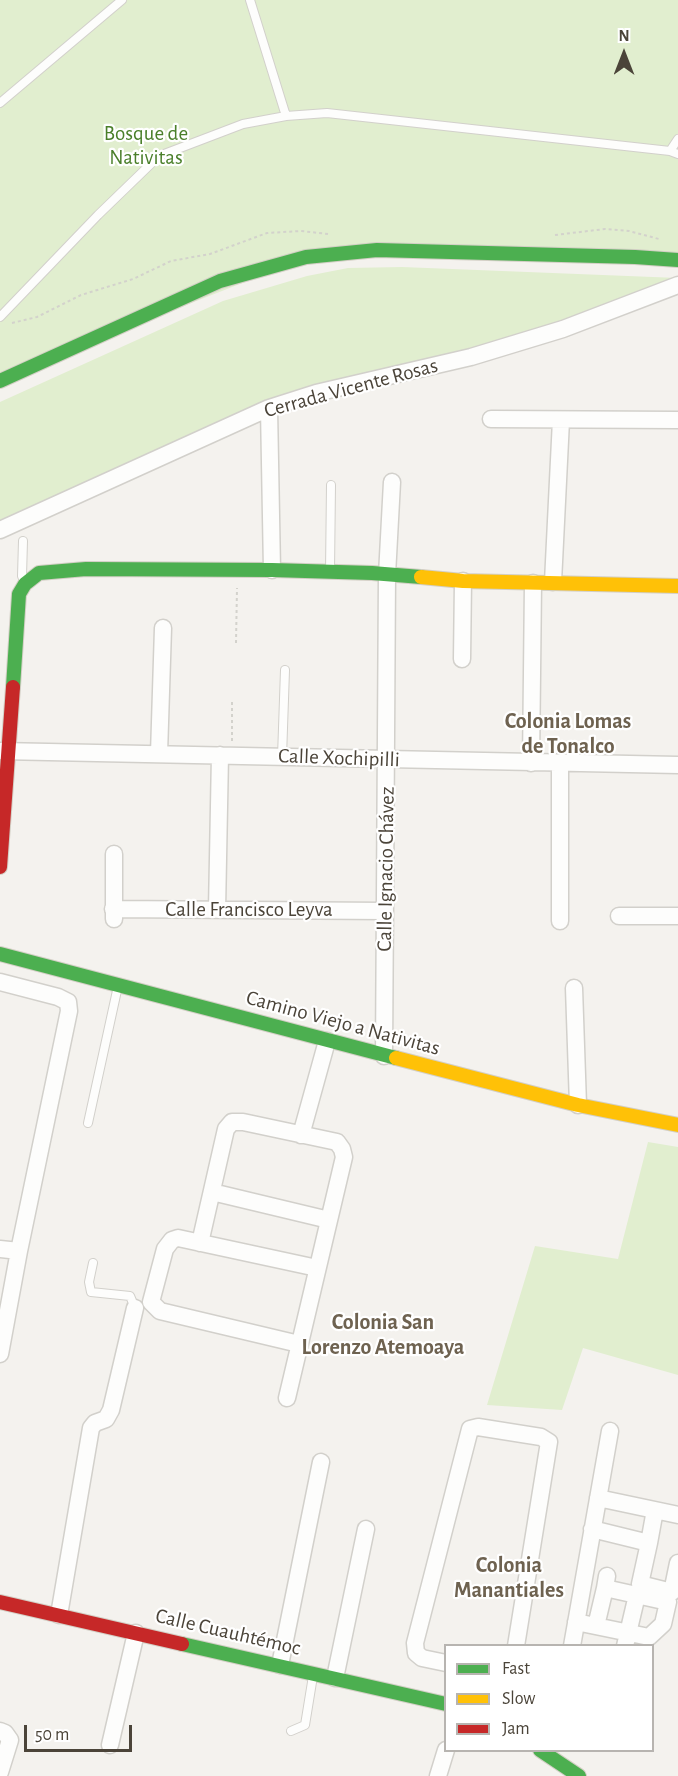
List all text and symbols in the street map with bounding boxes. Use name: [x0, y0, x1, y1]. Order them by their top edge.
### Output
north arrow: [594, 24, 654, 84]
text: N: [618, 28, 630, 44]
park label: Bosque de Nativitas: [104, 121, 188, 171]
street label: Cerrada Vicente Rosas: [261, 353, 441, 423]
district label: Colonia Lomas de Tonalco: [505, 708, 631, 760]
street label: Calle Xochipilli: [278, 743, 400, 773]
street label: Calle Ignacio Chávez: [372, 786, 400, 952]
street label: Calle Francisco Leyva: [165, 897, 333, 923]
street label: Camino Viejo a Nativitas: [243, 985, 443, 1061]
district label: Colonia San Lorenzo Atemoaya: [302, 1309, 464, 1360]
district label: Colonia Manantiales: [454, 1552, 564, 1604]
street label: Calle Cuauhtémoc: [153, 1603, 303, 1661]
legend: [444, 1644, 654, 1752]
text: Fast: [502, 1660, 530, 1678]
text: Slow: [502, 1690, 535, 1708]
scale bar: [27, 1713, 135, 1751]
text: Jam: [502, 1720, 530, 1738]
text: 50 m: [35, 1726, 69, 1744]

